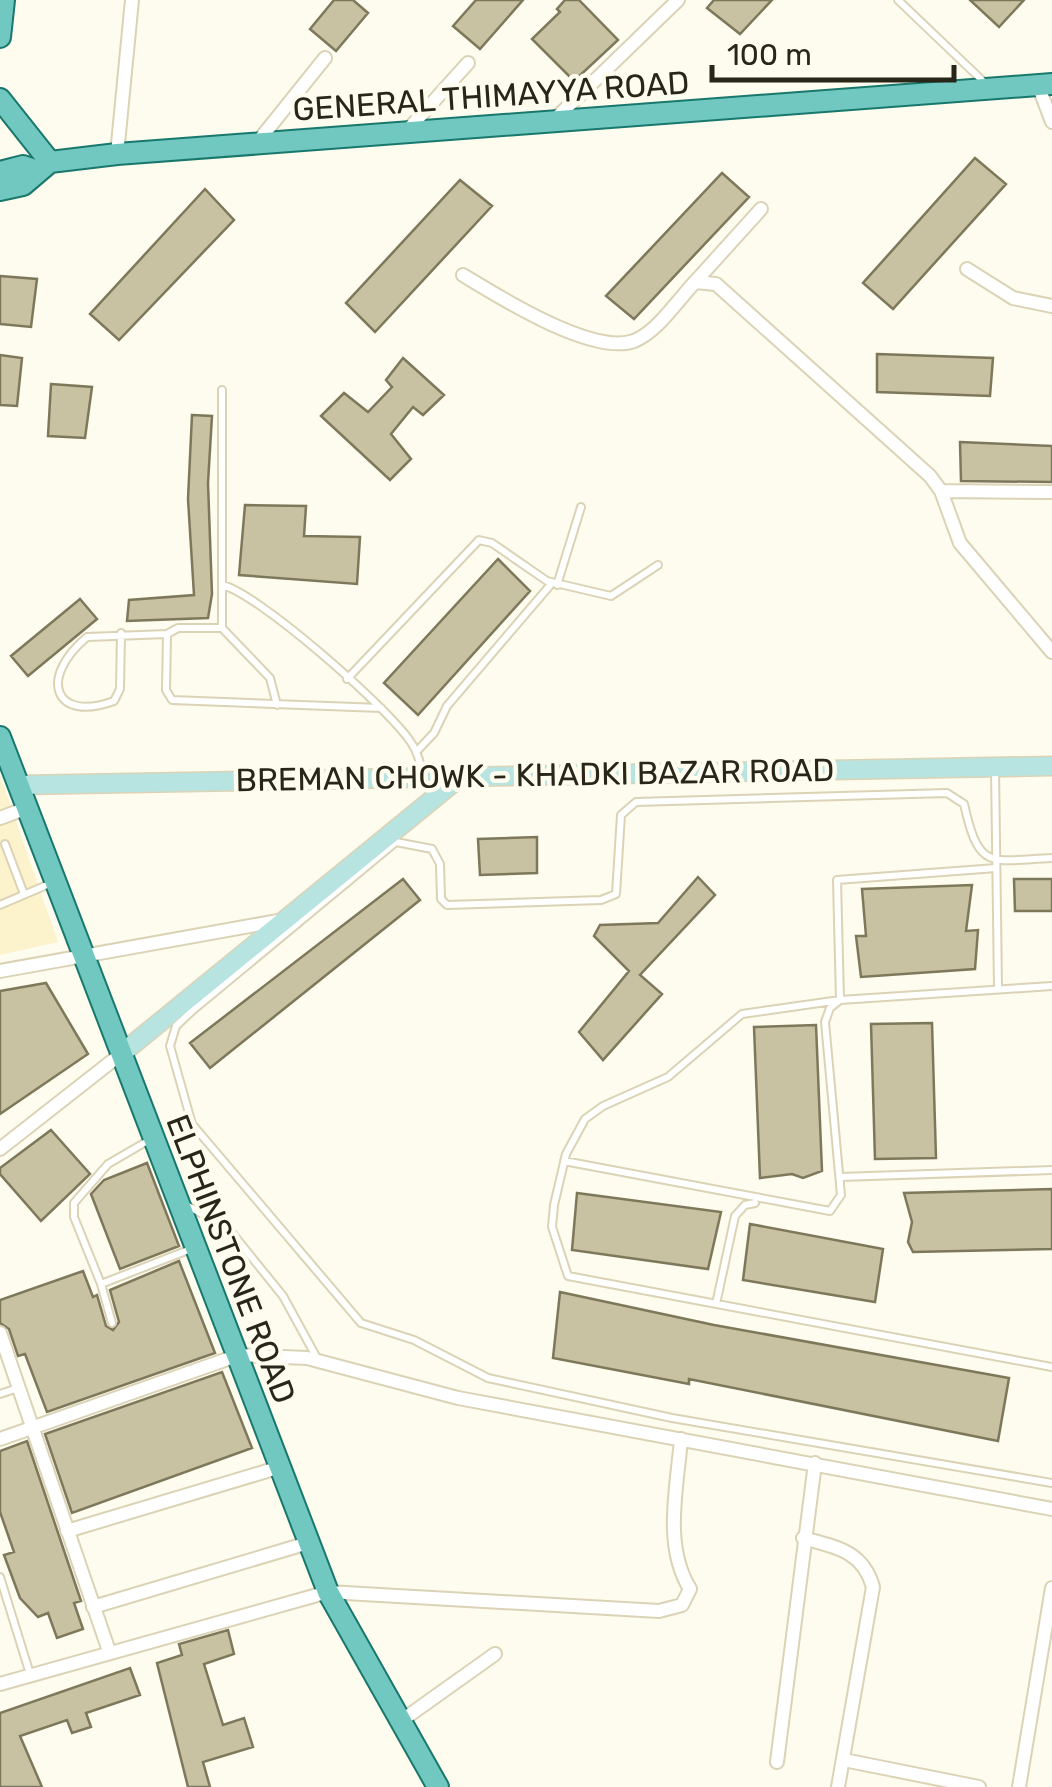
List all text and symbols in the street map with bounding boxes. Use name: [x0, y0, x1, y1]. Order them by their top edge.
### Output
scale bar: [712, 20, 954, 82]
text: 100 m: [727, 37, 812, 73]
street label: GENERAL THIMAYYA ROAD: [291, 63, 691, 129]
street label: BREMAN CHOWK - KHADKI BAZAR ROAD: [235, 751, 835, 799]
street label: ELPHINSTONE ROAD: [158, 1109, 304, 1409]

